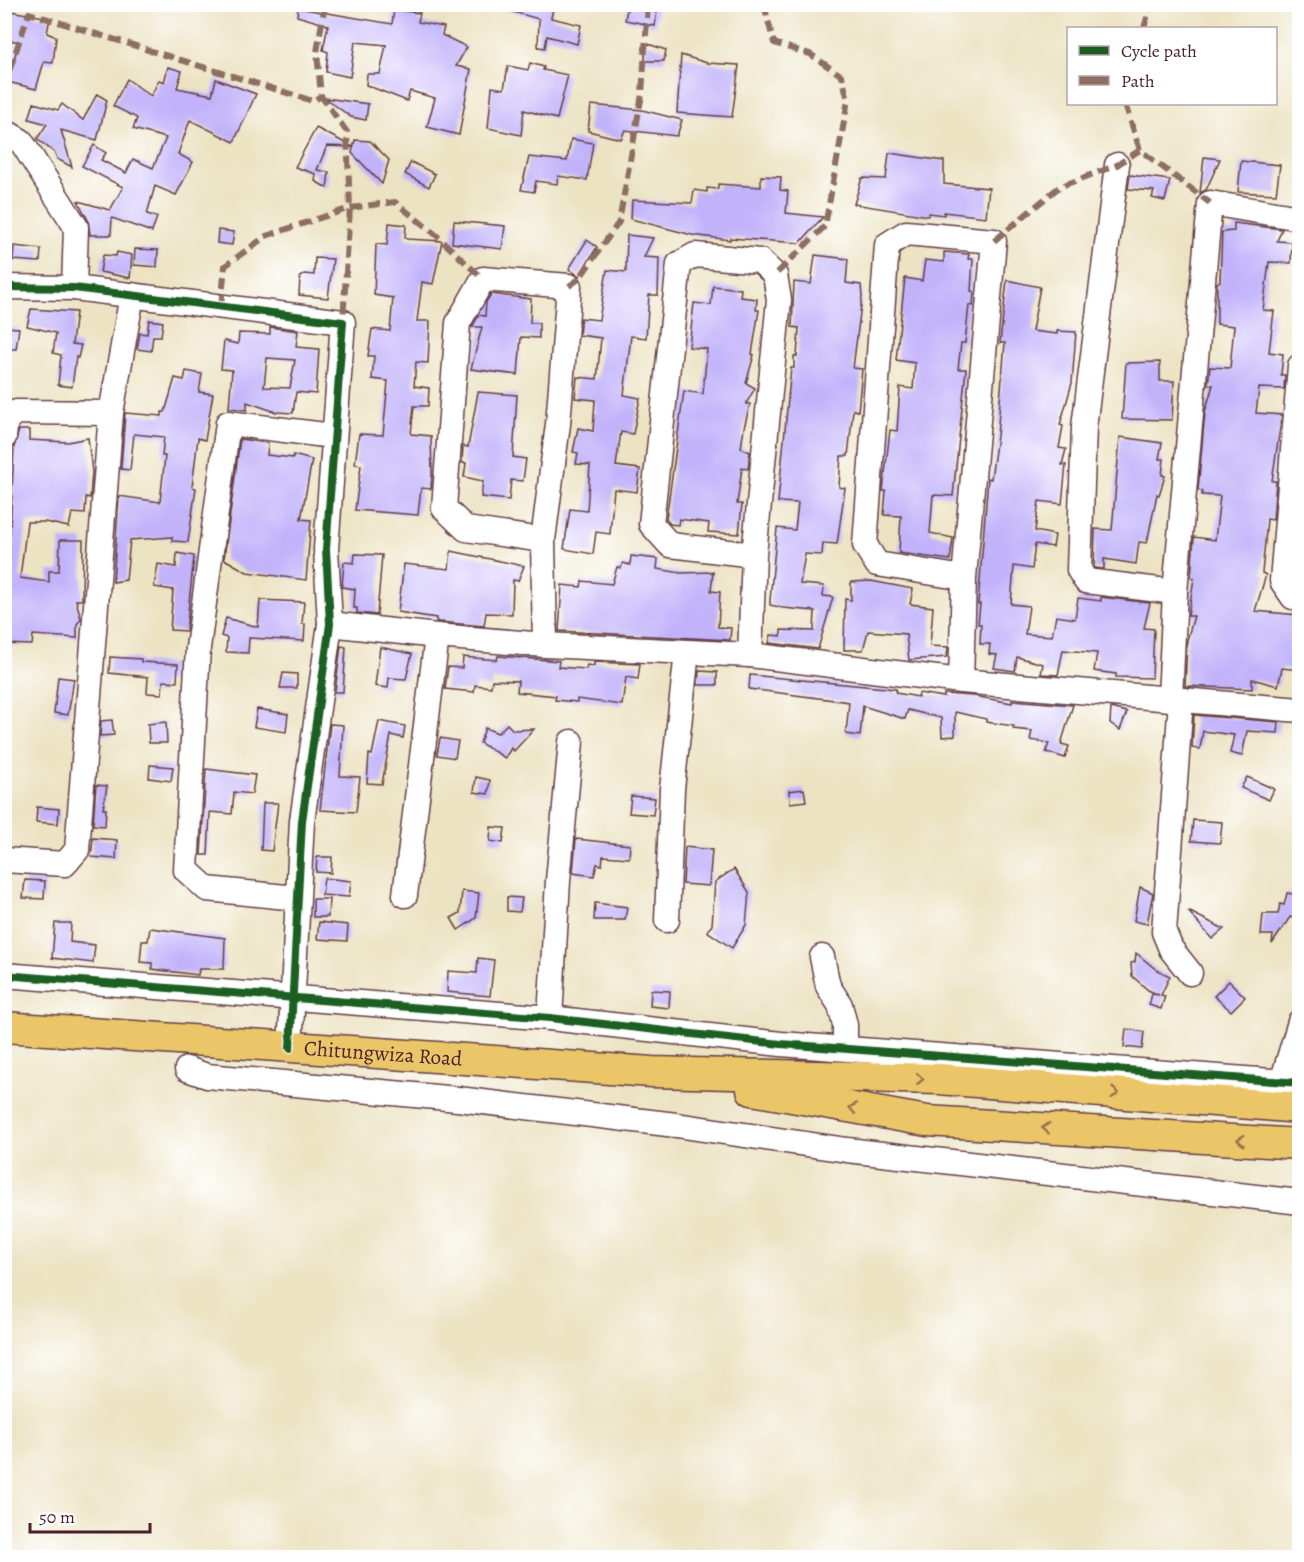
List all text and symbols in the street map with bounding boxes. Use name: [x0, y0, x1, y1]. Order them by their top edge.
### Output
legend: [1067, 27, 1277, 105]
text: Cycle path: [1121, 39, 1197, 63]
text: Path: [1121, 69, 1155, 93]
street label: Chitungwiza Road: [303, 1034, 464, 1073]
one-way arrow: [916, 1073, 925, 1085]
one-way arrow: [1110, 1086, 1119, 1099]
one-way arrow: [848, 1102, 858, 1114]
one-way arrow: [1042, 1122, 1051, 1135]
one-way arrow: [1237, 1134, 1246, 1147]
scale bar: [30, 1496, 150, 1534]
text: 50 m: [39, 1505, 75, 1529]

